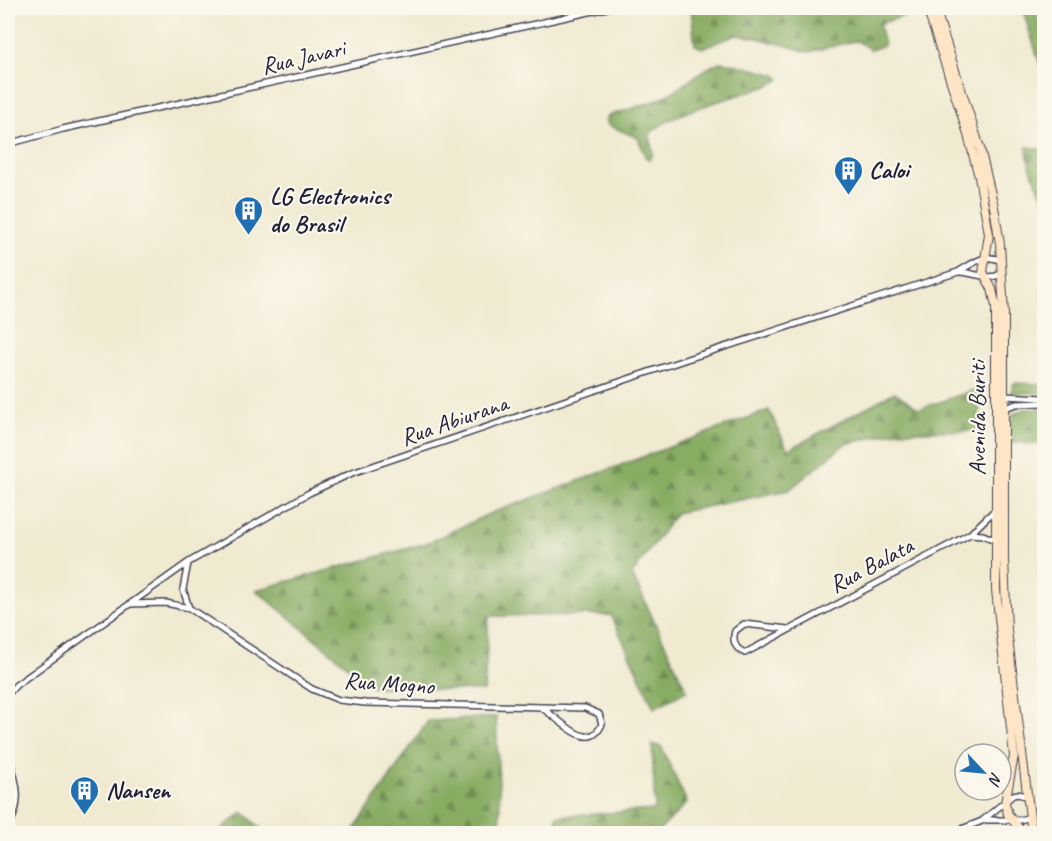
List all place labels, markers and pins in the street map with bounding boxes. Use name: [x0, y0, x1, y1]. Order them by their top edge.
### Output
building icon: Caloi: [832, 154, 864, 196]
place label: Caloi: [869, 155, 912, 185]
place label: LG Electronics do Brasil: [270, 181, 393, 239]
building icon: LG Electronics do Brasil: [233, 194, 265, 236]
building icon: Nansen: [69, 774, 101, 816]
place label: Nansen: [106, 775, 172, 805]

